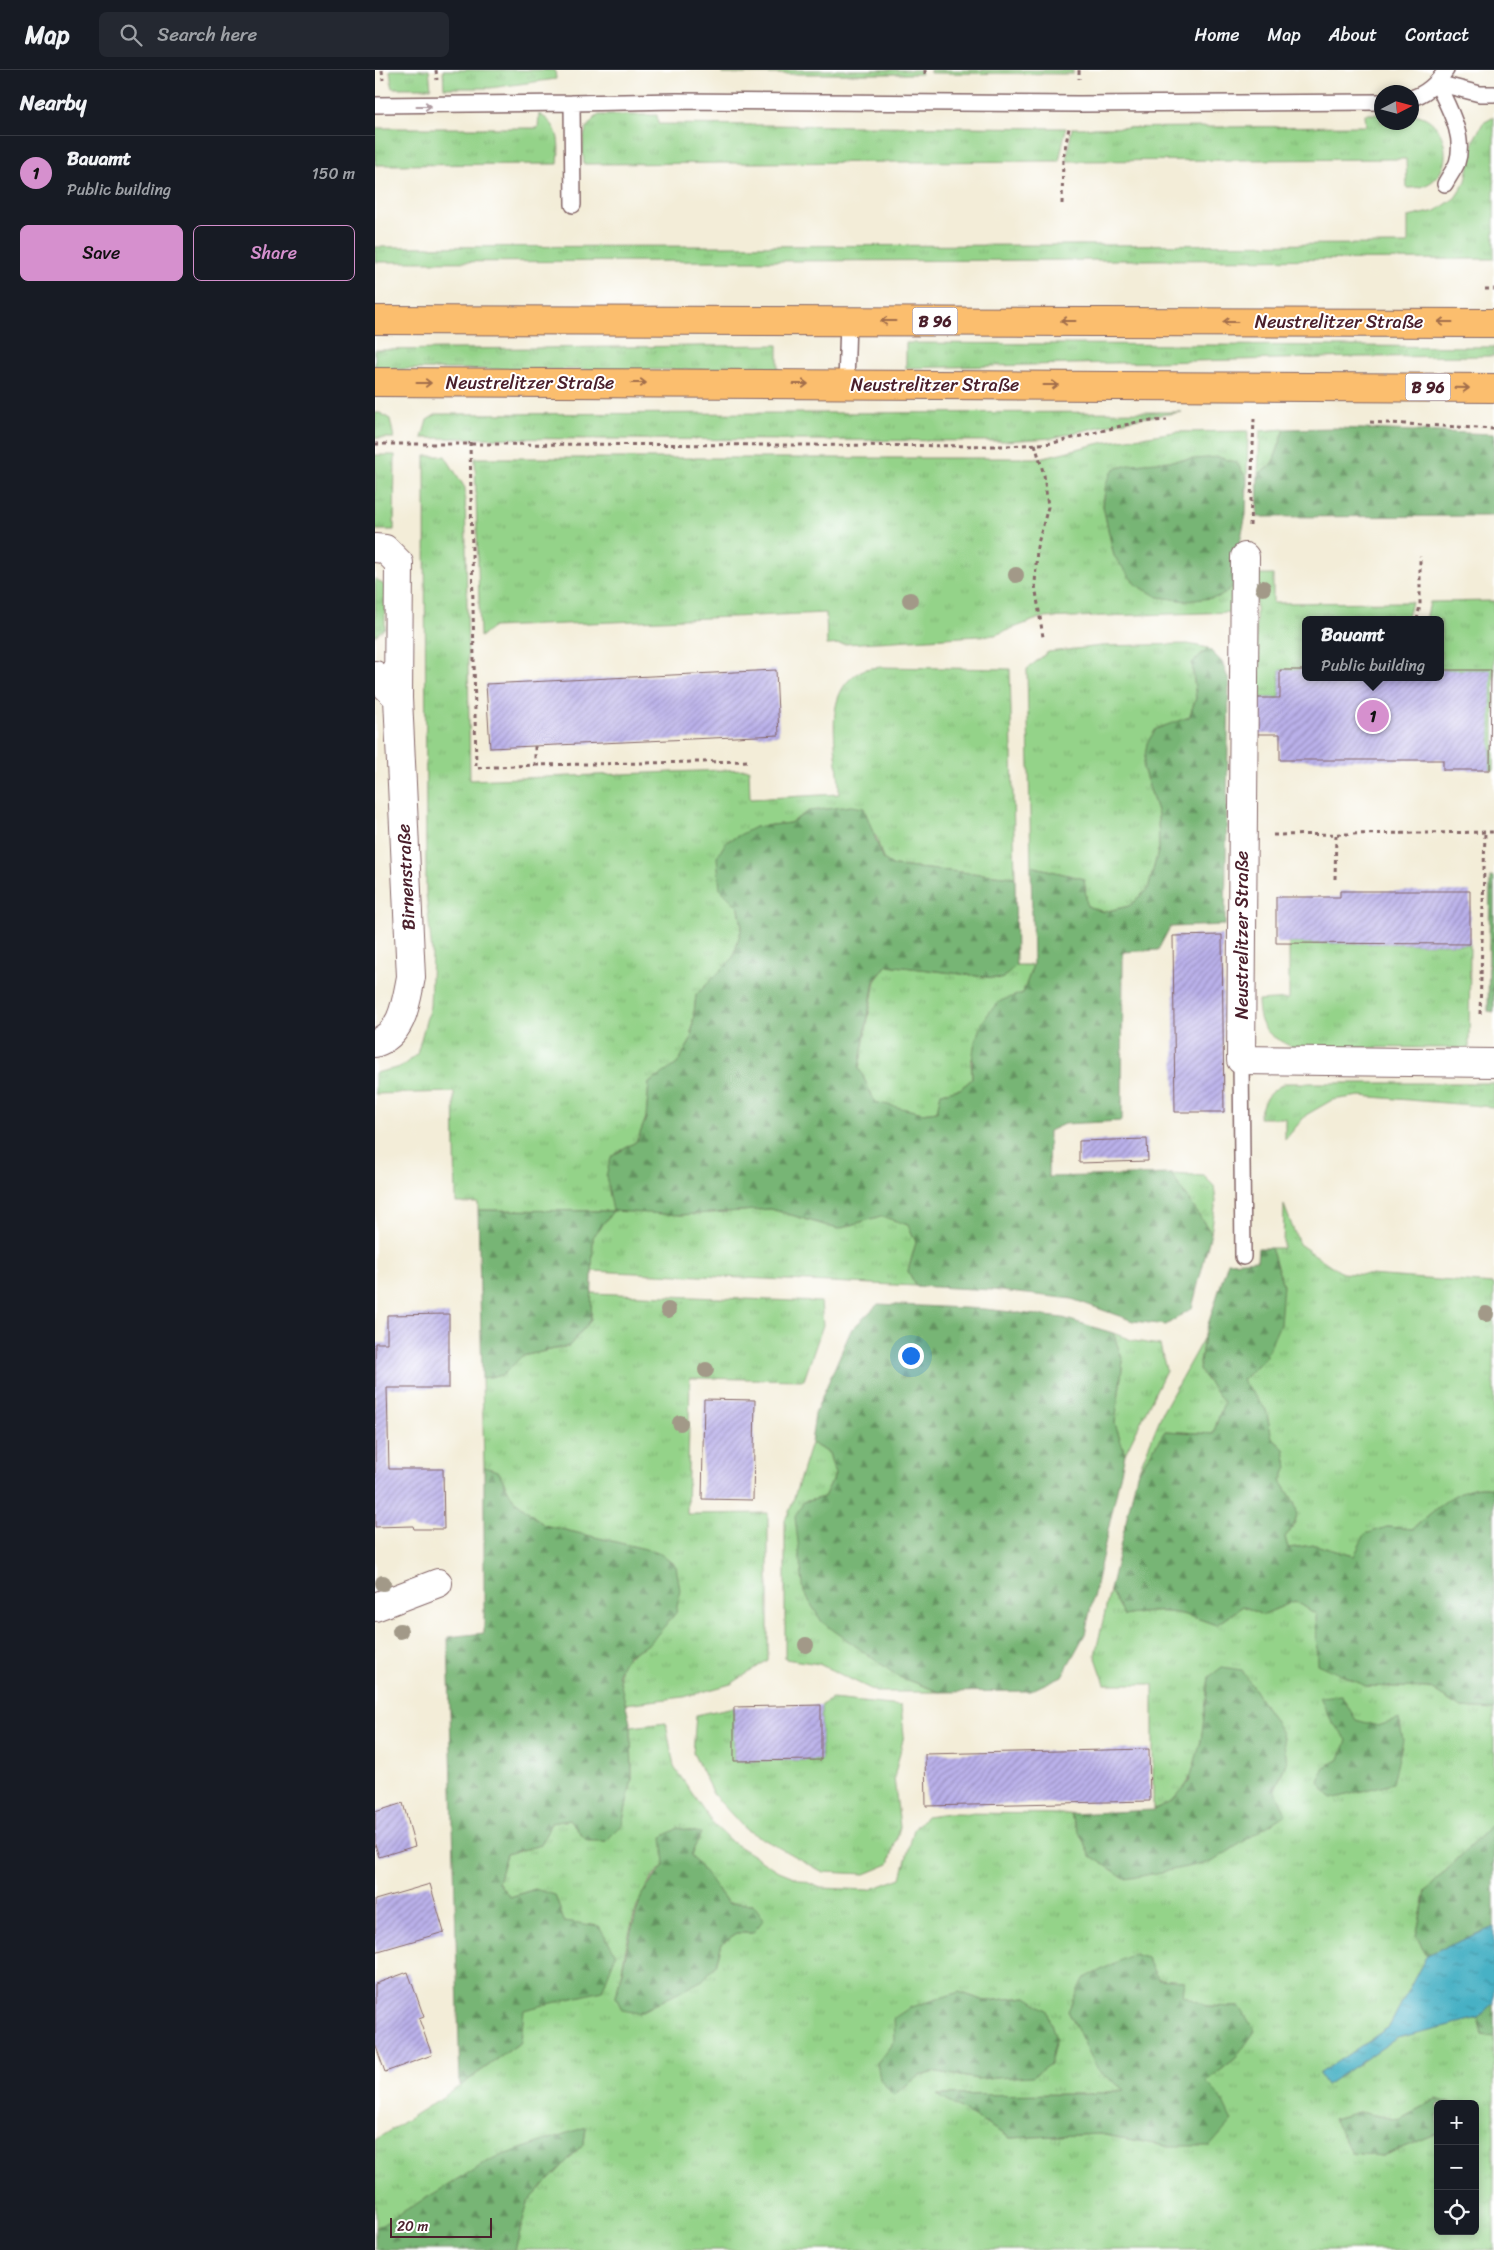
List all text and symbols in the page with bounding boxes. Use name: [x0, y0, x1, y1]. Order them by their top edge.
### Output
search box: [99, 12, 449, 57]
text: Map: [25, 14, 69, 56]
text: Search here: [157, 18, 257, 51]
text: Home: [1195, 19, 1240, 51]
text: Map: [1268, 19, 1301, 51]
text: About: [1329, 19, 1377, 51]
text: Contact: [1405, 19, 1469, 51]
icon: search: [117, 21, 145, 49]
text: Nearby: [20, 84, 86, 122]
north arrow: [1374, 85, 1419, 130]
one-way arrow: [415, 101, 431, 110]
text: Bauamt: [67, 142, 131, 175]
text: 1: [33, 159, 39, 188]
text: 150 m: [312, 159, 355, 188]
text: Public building: [67, 175, 171, 204]
button: Save: [20, 225, 183, 281]
button: Share: [193, 225, 355, 281]
street label: Neustrelitzer Straße: [1255, 306, 1423, 338]
road number: B 96: [913, 308, 957, 334]
one-way arrow: [880, 316, 896, 326]
one-way arrow: [1060, 316, 1076, 326]
one-way arrow: [1223, 317, 1239, 327]
one-way arrow: [1438, 317, 1454, 327]
street label: Neustrelitzer Straße: [446, 367, 614, 399]
street label: Neustrelitzer Straße: [851, 369, 1019, 401]
road number: B 96: [1405, 374, 1451, 400]
one-way arrow: [415, 378, 431, 388]
one-way arrow: [630, 378, 646, 388]
one-way arrow: [792, 379, 809, 389]
one-way arrow: [1042, 380, 1059, 390]
one-way arrow: [1454, 383, 1470, 392]
popup: [1302, 616, 1444, 681]
text: Bauamt: [1321, 618, 1385, 651]
text: Public building: [1321, 651, 1425, 680]
pin: 1: [1357, 697, 1389, 735]
street label: Birnenstraße: [387, 823, 425, 931]
street label: Neustrelitzer Straße: [1226, 851, 1258, 1019]
your location: [898, 1343, 924, 1369]
map controls: [1434, 2100, 1479, 2235]
button: +: [1434, 2100, 1479, 2145]
button: −: [1434, 2145, 1479, 2190]
button: locate: [1434, 2190, 1479, 2235]
text: 20 m: [397, 2214, 428, 2239]
scale bar: [390, 2215, 493, 2238]

